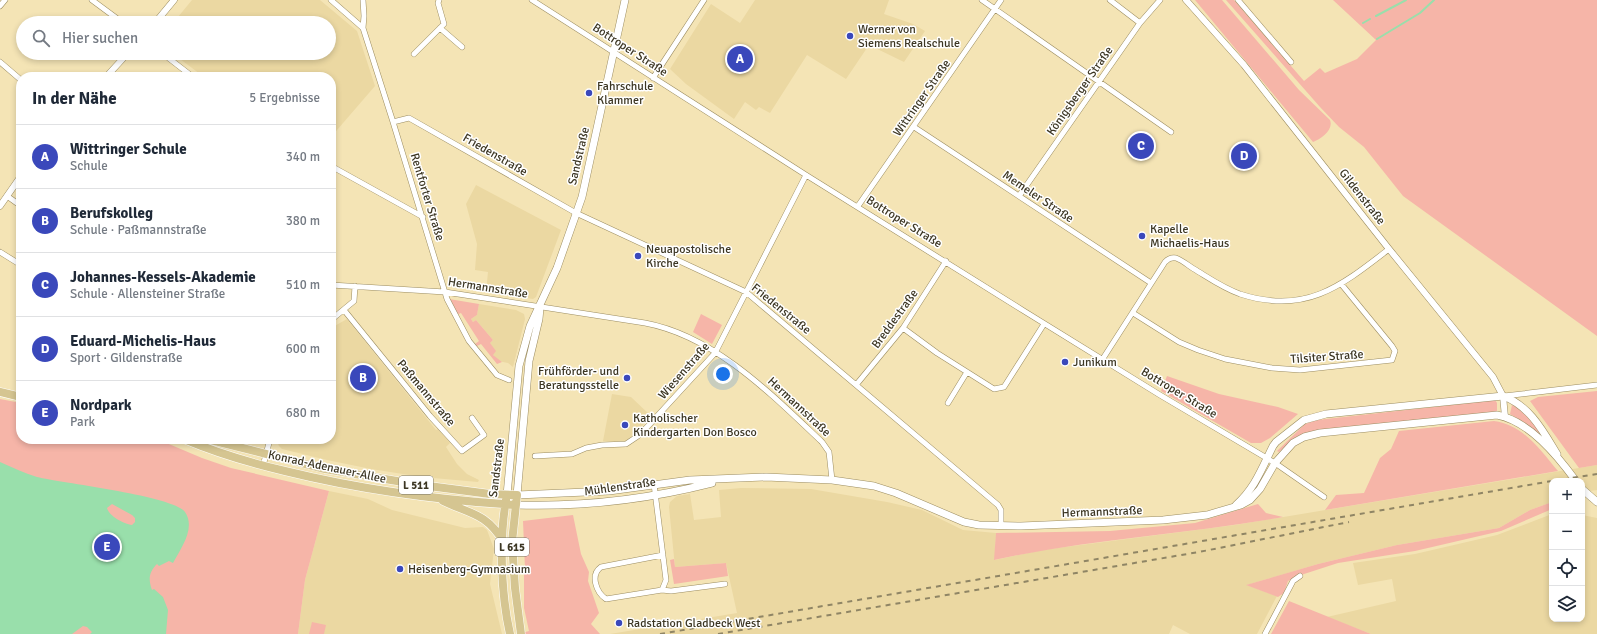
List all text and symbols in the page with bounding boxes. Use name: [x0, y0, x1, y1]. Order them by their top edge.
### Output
search box: [16, 16, 336, 60]
street label: Bottroper Straße: [590, 20, 670, 80]
place label: Werner von Siemens Realschule: [858, 22, 960, 51]
icon: search: [30, 27, 52, 49]
text: Hier suchen: [62, 29, 138, 47]
marker: Werner von Siemens Realschule: [845, 31, 855, 41]
pin: A: [727, 44, 753, 74]
street label: Königsberger Straße: [1044, 44, 1116, 138]
street label: Wittringer Straße: [890, 57, 954, 139]
place label: Fahrschule Klammer: [597, 79, 653, 108]
text: In der Nähe: [32, 88, 117, 109]
marker: Fahrschule Klammer: [584, 88, 594, 98]
text: 5 Ergebnisse: [249, 90, 320, 106]
street label: Sandstraße: [565, 126, 593, 186]
street label: Friedenstraße: [460, 130, 530, 180]
pin: C: [1128, 131, 1154, 161]
text: Wittringer Schule: [70, 140, 187, 158]
pin: D: [1231, 141, 1257, 171]
text: A: [41, 149, 49, 165]
text: 340 m: [286, 149, 320, 165]
street label: Rentforter Straße: [407, 151, 447, 243]
text: Schule: [70, 158, 108, 174]
street label: Gildenstraße: [1336, 166, 1388, 228]
street label: Memeler Straße: [1000, 168, 1076, 226]
street label: Bottroper Straße: [863, 193, 945, 251]
text: Berufskolleg: [70, 204, 153, 222]
text: B: [41, 213, 49, 229]
text: 380 m: [286, 213, 320, 229]
text: Schule · Paßmannstraße: [70, 222, 207, 238]
place label: Kapelle Michaelis-Haus: [1150, 222, 1229, 251]
marker: Kapelle Michaelis-Haus: [1137, 231, 1147, 241]
place label: Neuapostolische Kirche: [646, 242, 731, 271]
marker: Neuapostolische Kirche: [633, 251, 643, 261]
text: Johannes-Kessels-Akademie: [70, 268, 256, 286]
street label: Hermannstraße: [447, 274, 529, 302]
text: C: [41, 277, 49, 293]
text: 510 m: [286, 277, 320, 293]
street label: Friedenstraße: [748, 280, 814, 338]
text: Schule · Allensteiner Straße: [70, 286, 225, 302]
street label: Breddestraße: [869, 287, 921, 351]
text: Eduard-Michelis-Haus: [70, 332, 216, 350]
street label: Wiesenstraße: [655, 339, 713, 403]
text: D: [41, 341, 49, 357]
text: 600 m: [286, 341, 320, 357]
street label: Tilsiter Straße: [1290, 347, 1364, 367]
text: Sport · Gildenstraße: [70, 350, 182, 366]
place label: Junikum: [1073, 355, 1117, 370]
street label: Paßmannstraße: [394, 357, 458, 429]
marker: Junikum: [1060, 357, 1070, 367]
pin: B: [350, 363, 376, 393]
place label: Frühförder- und Beratungsstelle: [538, 364, 619, 393]
your location: [713, 364, 733, 384]
street label: Bottroper Straße: [1138, 364, 1220, 422]
marker: Frühförder- und Beratungsstelle: [622, 373, 632, 383]
street label: Hermannstraße: [764, 374, 834, 440]
text: Nordpark: [70, 396, 132, 414]
text: E: [41, 405, 49, 421]
text: 680 m: [286, 405, 320, 421]
place label: Katholischer Kindergarten Don Bosco: [633, 411, 757, 440]
text: Park: [70, 414, 95, 430]
marker: Katholischer Kindergarten Don Bosco: [620, 420, 630, 430]
street label: Sandstraße: [486, 438, 508, 498]
street label: Konrad-Adenauer-Allee: [267, 447, 387, 487]
street label: Mühlenstraße: [583, 475, 657, 499]
road number: L 511: [399, 476, 433, 494]
map controls: [1549, 478, 1585, 622]
button: +: [1549, 478, 1585, 514]
street label: Hermannstraße: [1061, 503, 1143, 521]
button: −: [1549, 514, 1585, 550]
pin: E: [94, 532, 120, 562]
road number: L 615: [495, 538, 529, 556]
button: locate: [1549, 550, 1585, 586]
place label: Heisenberg-Gymnasium: [408, 562, 530, 577]
marker: Heisenberg-Gymnasium: [395, 564, 405, 574]
button: layers: [1549, 586, 1585, 622]
place label: Radstation Gladbeck West: [627, 616, 760, 631]
marker: Radstation Gladbeck West: [614, 618, 624, 628]

